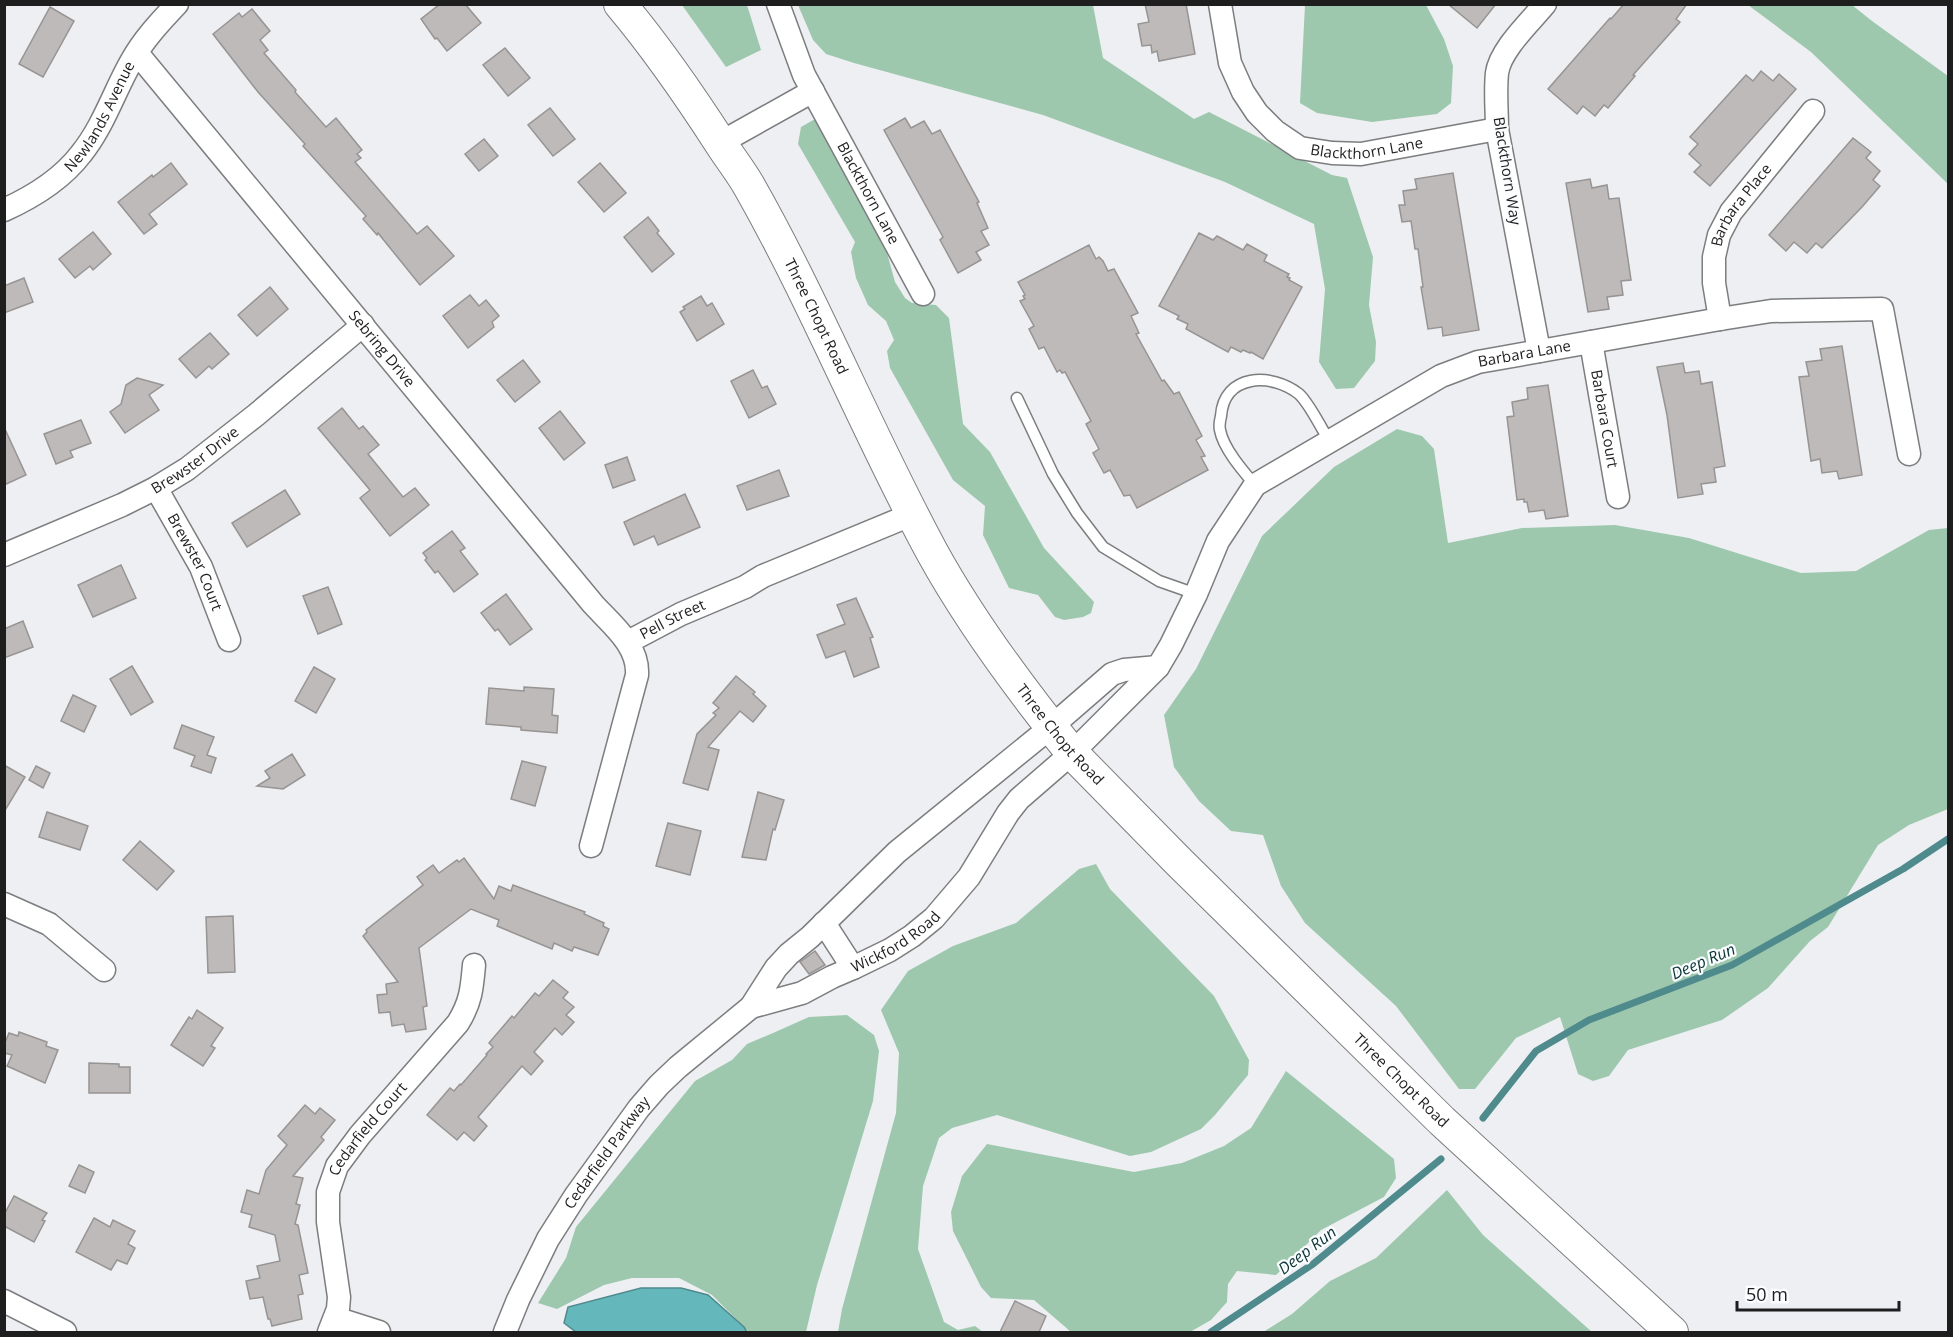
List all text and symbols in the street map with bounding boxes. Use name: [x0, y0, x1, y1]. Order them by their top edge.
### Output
street label: Newlands Avenue: [59, 57, 139, 176]
street label: Blackthorn Way: [1490, 115, 1526, 227]
street label: Blackthorn Lane: [1309, 132, 1424, 163]
street label: Blackthorn Lane: [833, 138, 905, 247]
street label: Barbara Place: [1706, 159, 1775, 248]
street label: Three Chopt Road: [780, 255, 854, 377]
street label: Sebring Drive: [345, 306, 420, 391]
street label: Barbara Lane: [1476, 335, 1572, 371]
street label: Barbara Court: [1587, 368, 1624, 469]
street label: Brewster Drive: [147, 421, 242, 498]
street label: Brewster Court: [164, 509, 228, 613]
street label: Pell Street: [636, 594, 708, 643]
street label: Three Chopt Road: [1013, 679, 1109, 789]
street label: Wickford Road: [848, 907, 944, 976]
water label: Deep Run: [1668, 938, 1738, 984]
street label: Three Chopt Road: [1350, 1028, 1454, 1131]
street label: Cedarfield Court: [323, 1077, 411, 1178]
street label: Cedarfield Parkway: [559, 1091, 654, 1212]
water label: Deep Run: [1273, 1221, 1341, 1279]
scale bar: [1737, 1274, 1899, 1312]
text: 50 m: [1746, 1282, 1788, 1306]

